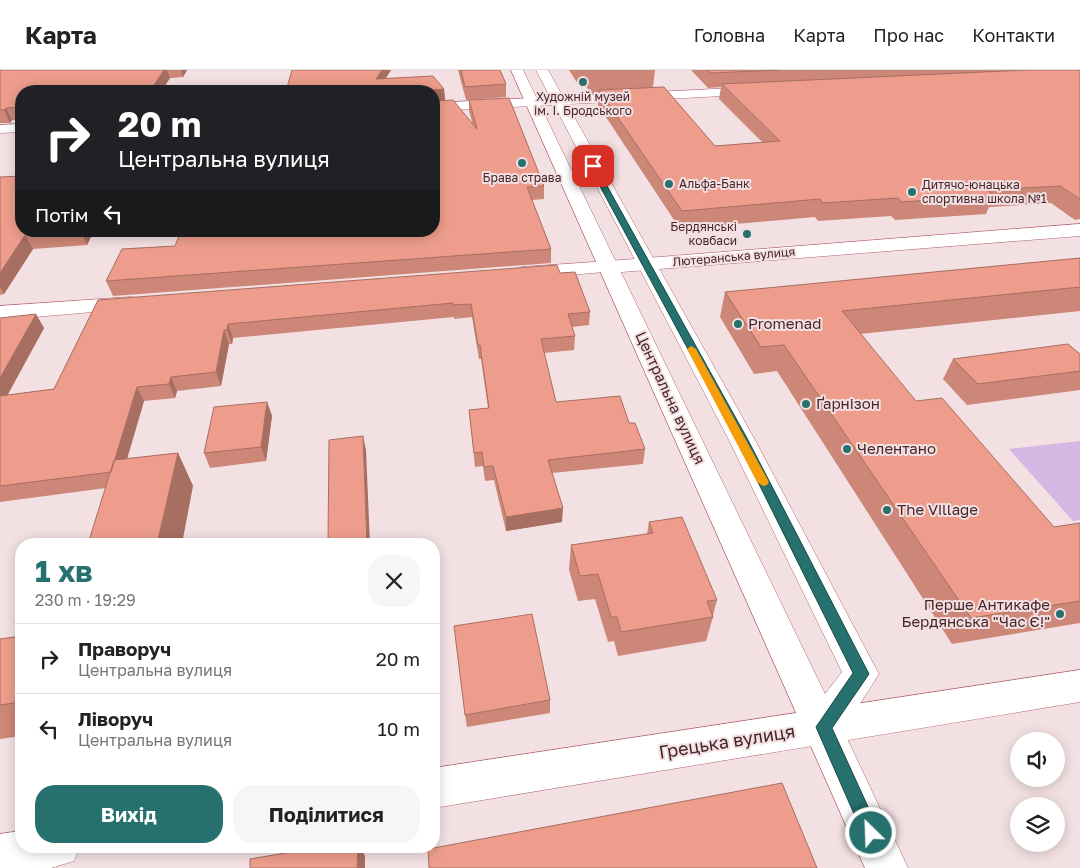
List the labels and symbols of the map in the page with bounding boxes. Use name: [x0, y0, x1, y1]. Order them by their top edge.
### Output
marker: Художній музей ім. І. Бродського: [577, 76, 589, 88]
place label: Художній музей ім. І. Бродського: [534, 89, 632, 118]
pin: [572, 145, 614, 187]
marker: Брава страва: [516, 157, 528, 169]
place label: Брава страва: [483, 170, 561, 185]
place label: Альфа-Банк: [679, 176, 750, 191]
place label: Дитячо-юнацька спортивна школа №1: [922, 177, 1047, 206]
marker: Альфа-Банк: [663, 178, 675, 190]
marker: Дитячо-юнацька спортивна школа №1: [906, 186, 918, 198]
place label: Бердянські ковбаси: [670, 219, 737, 248]
marker: Бердянські ковбаси: [741, 228, 753, 240]
street label: Лютеранська вулиця: [672, 244, 796, 269]
place label: Promenad: [748, 314, 821, 332]
marker: Promenad: [732, 318, 744, 330]
street label: Центральна вулиця: [632, 328, 710, 467]
place label: Ґарнізон: [816, 394, 880, 412]
marker: Ґарнізон: [800, 398, 812, 410]
place label: Челентано: [857, 439, 936, 457]
marker: Челентано: [841, 443, 853, 455]
place label: The Village: [897, 500, 978, 518]
marker: The Village: [881, 504, 893, 516]
place label: Перше Антикафе Бердянська "Час Є!": [901, 595, 1050, 630]
marker: Перше Антикафе Бердянська "Час Є!": [1054, 608, 1066, 620]
street label: Грецька вулиця: [657, 719, 797, 763]
position arrow: [844, 806, 896, 858]

